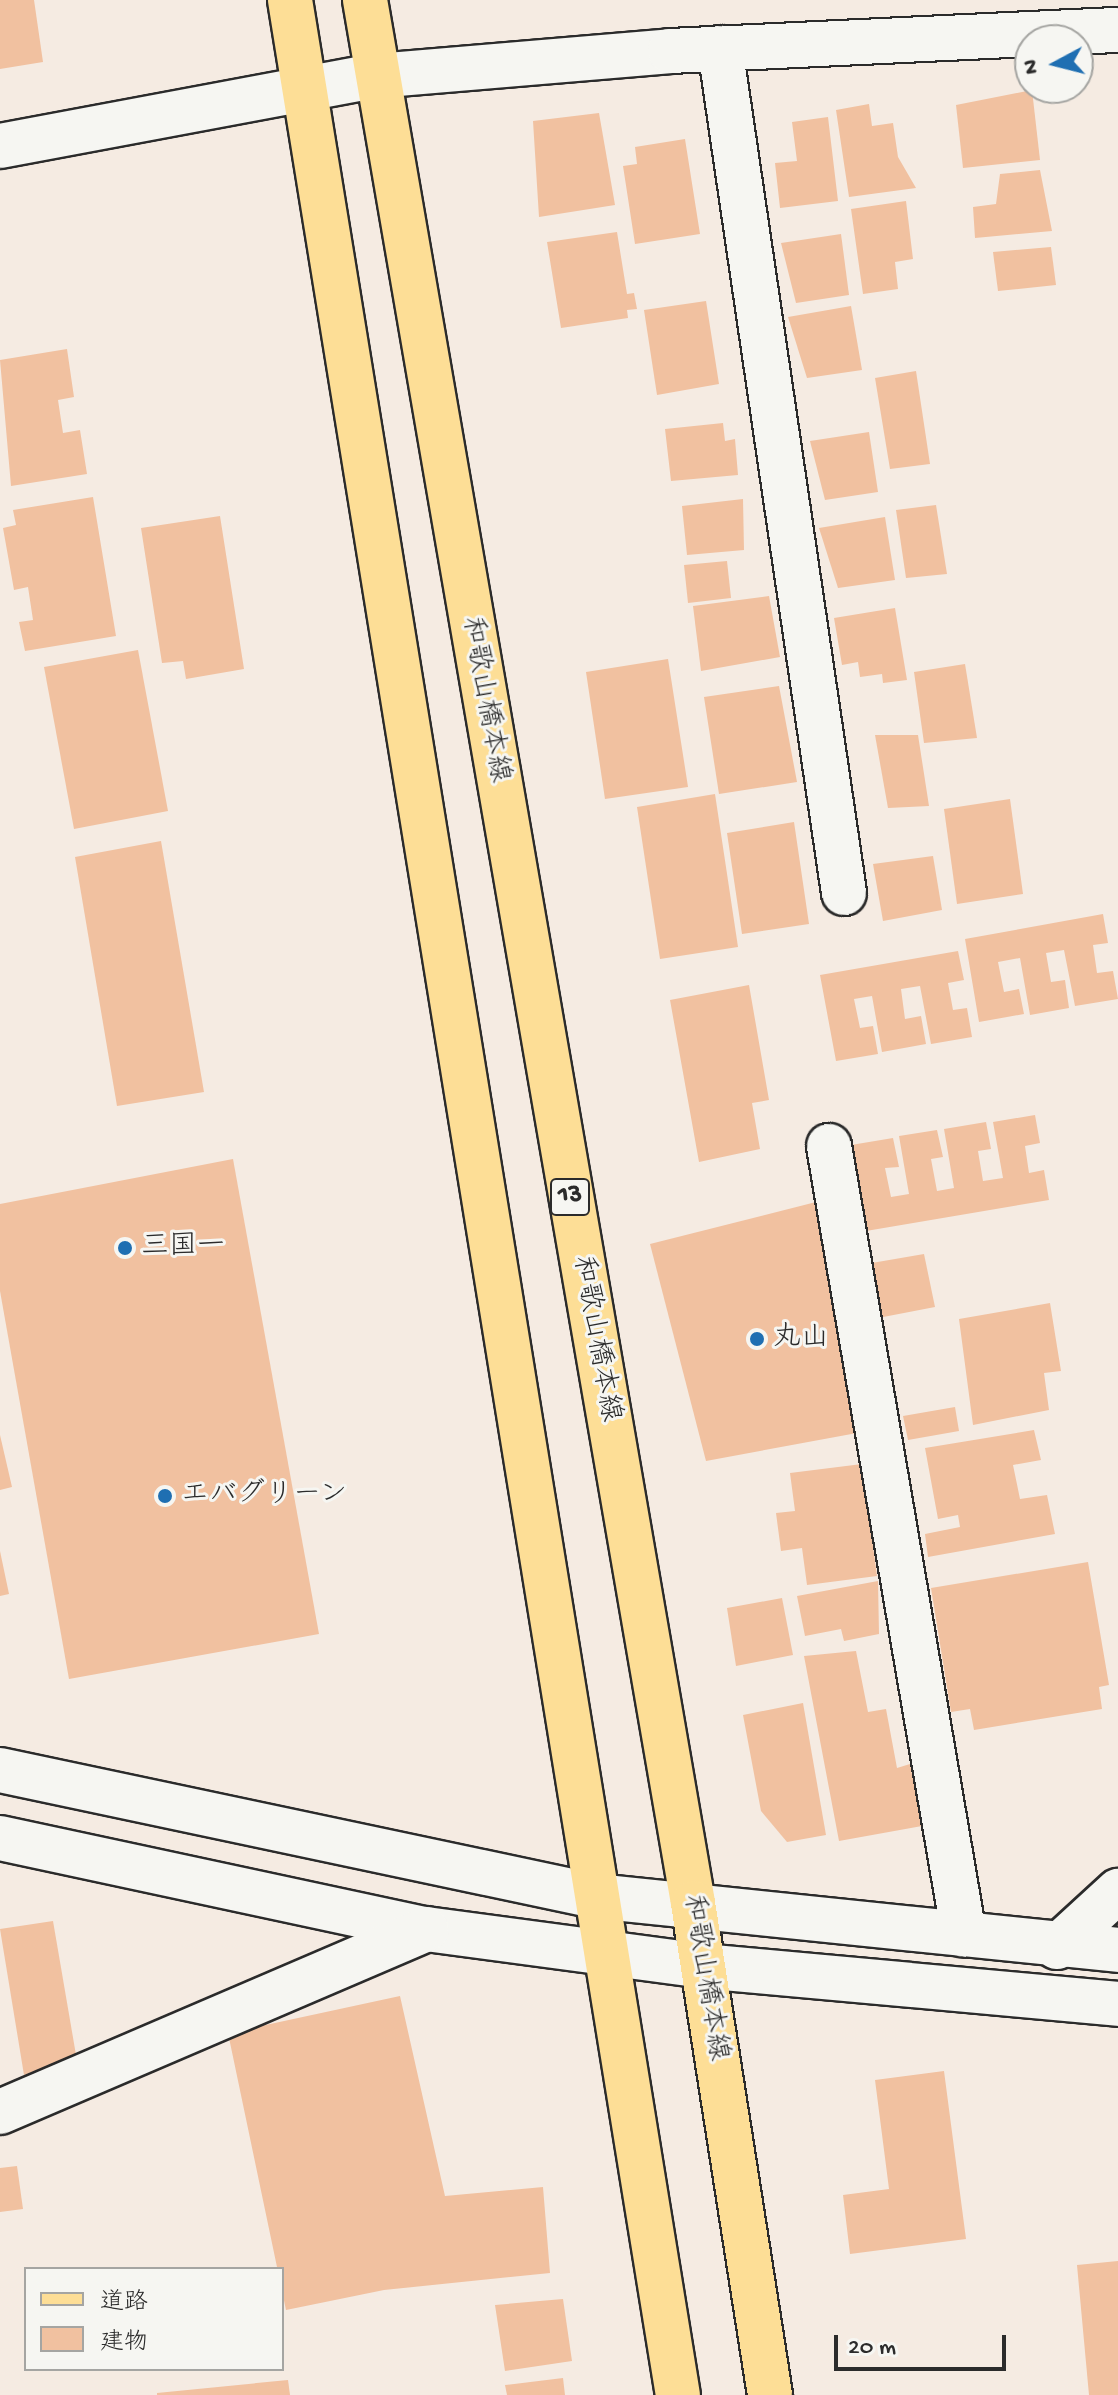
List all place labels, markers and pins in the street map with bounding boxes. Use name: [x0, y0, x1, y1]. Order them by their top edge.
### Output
place label: 三国一: [141, 1231, 225, 1265]
marker: 三国一: [116, 1239, 134, 1257]
place label: 丸山: [773, 1322, 829, 1356]
marker: 丸山: [748, 1330, 766, 1348]
place label: エバグリーン: [181, 1479, 349, 1513]
marker: エバグリーン: [156, 1487, 174, 1505]

